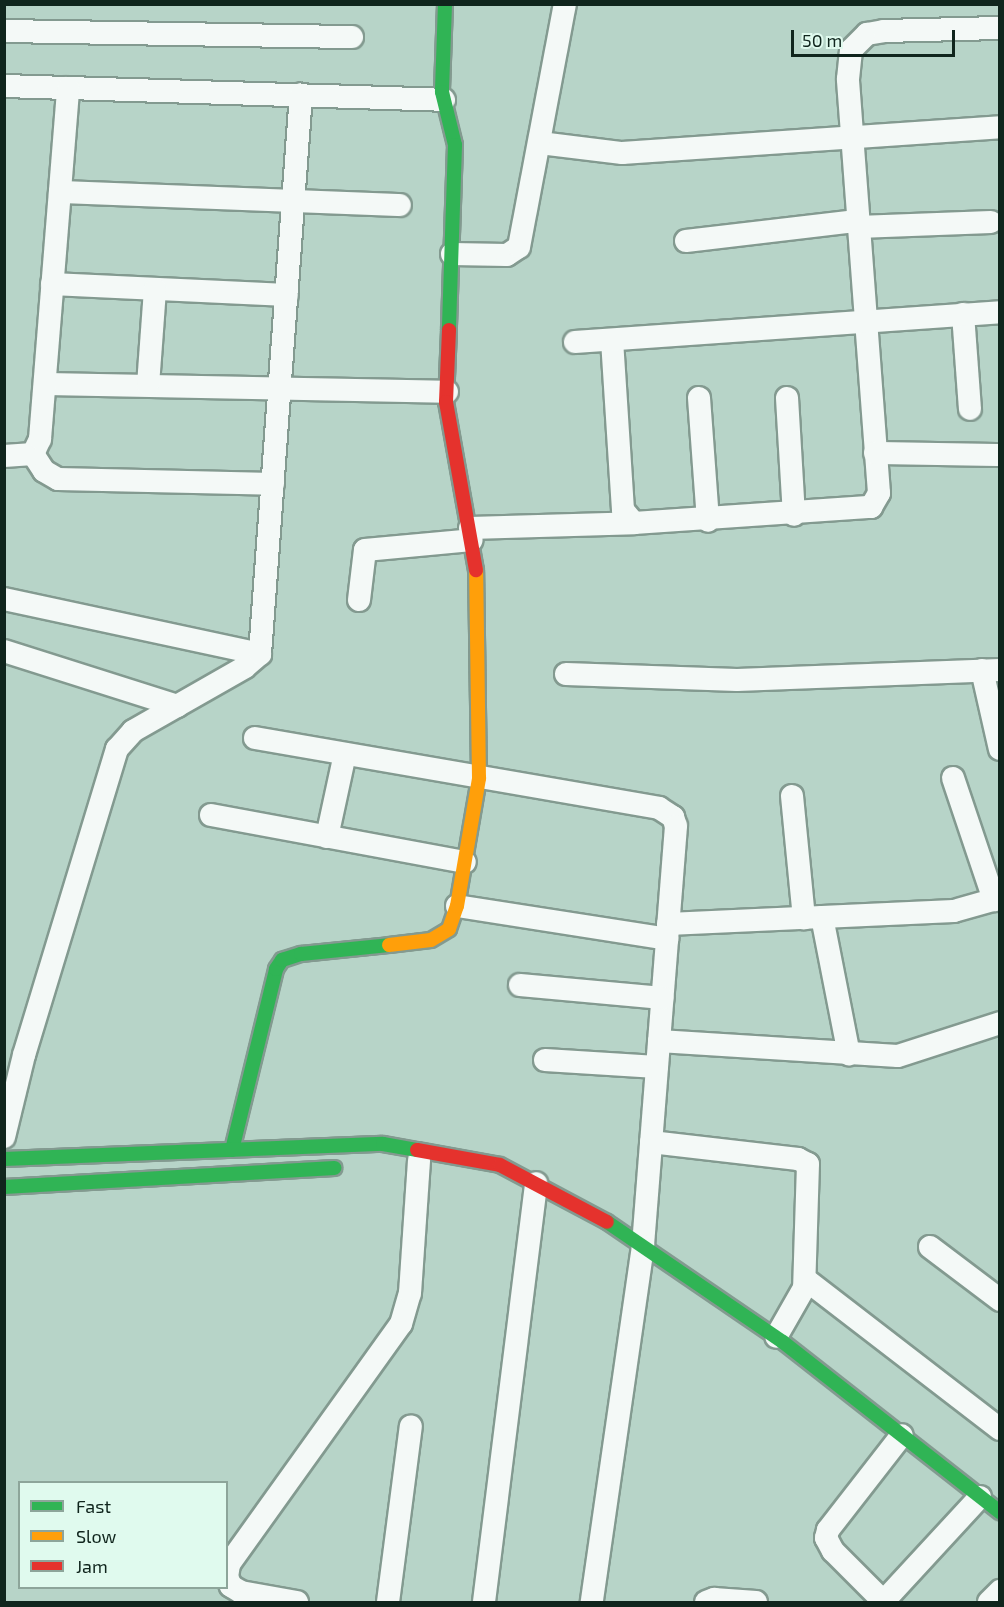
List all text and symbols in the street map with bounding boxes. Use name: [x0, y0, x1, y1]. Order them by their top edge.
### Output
scale bar: [794, 18, 958, 56]
text: 50 m: [802, 29, 842, 51]
legend: [18, 1481, 228, 1589]
text: Fast: [76, 1495, 111, 1517]
text: Slow: [76, 1525, 116, 1547]
text: Jam: [76, 1555, 108, 1577]

